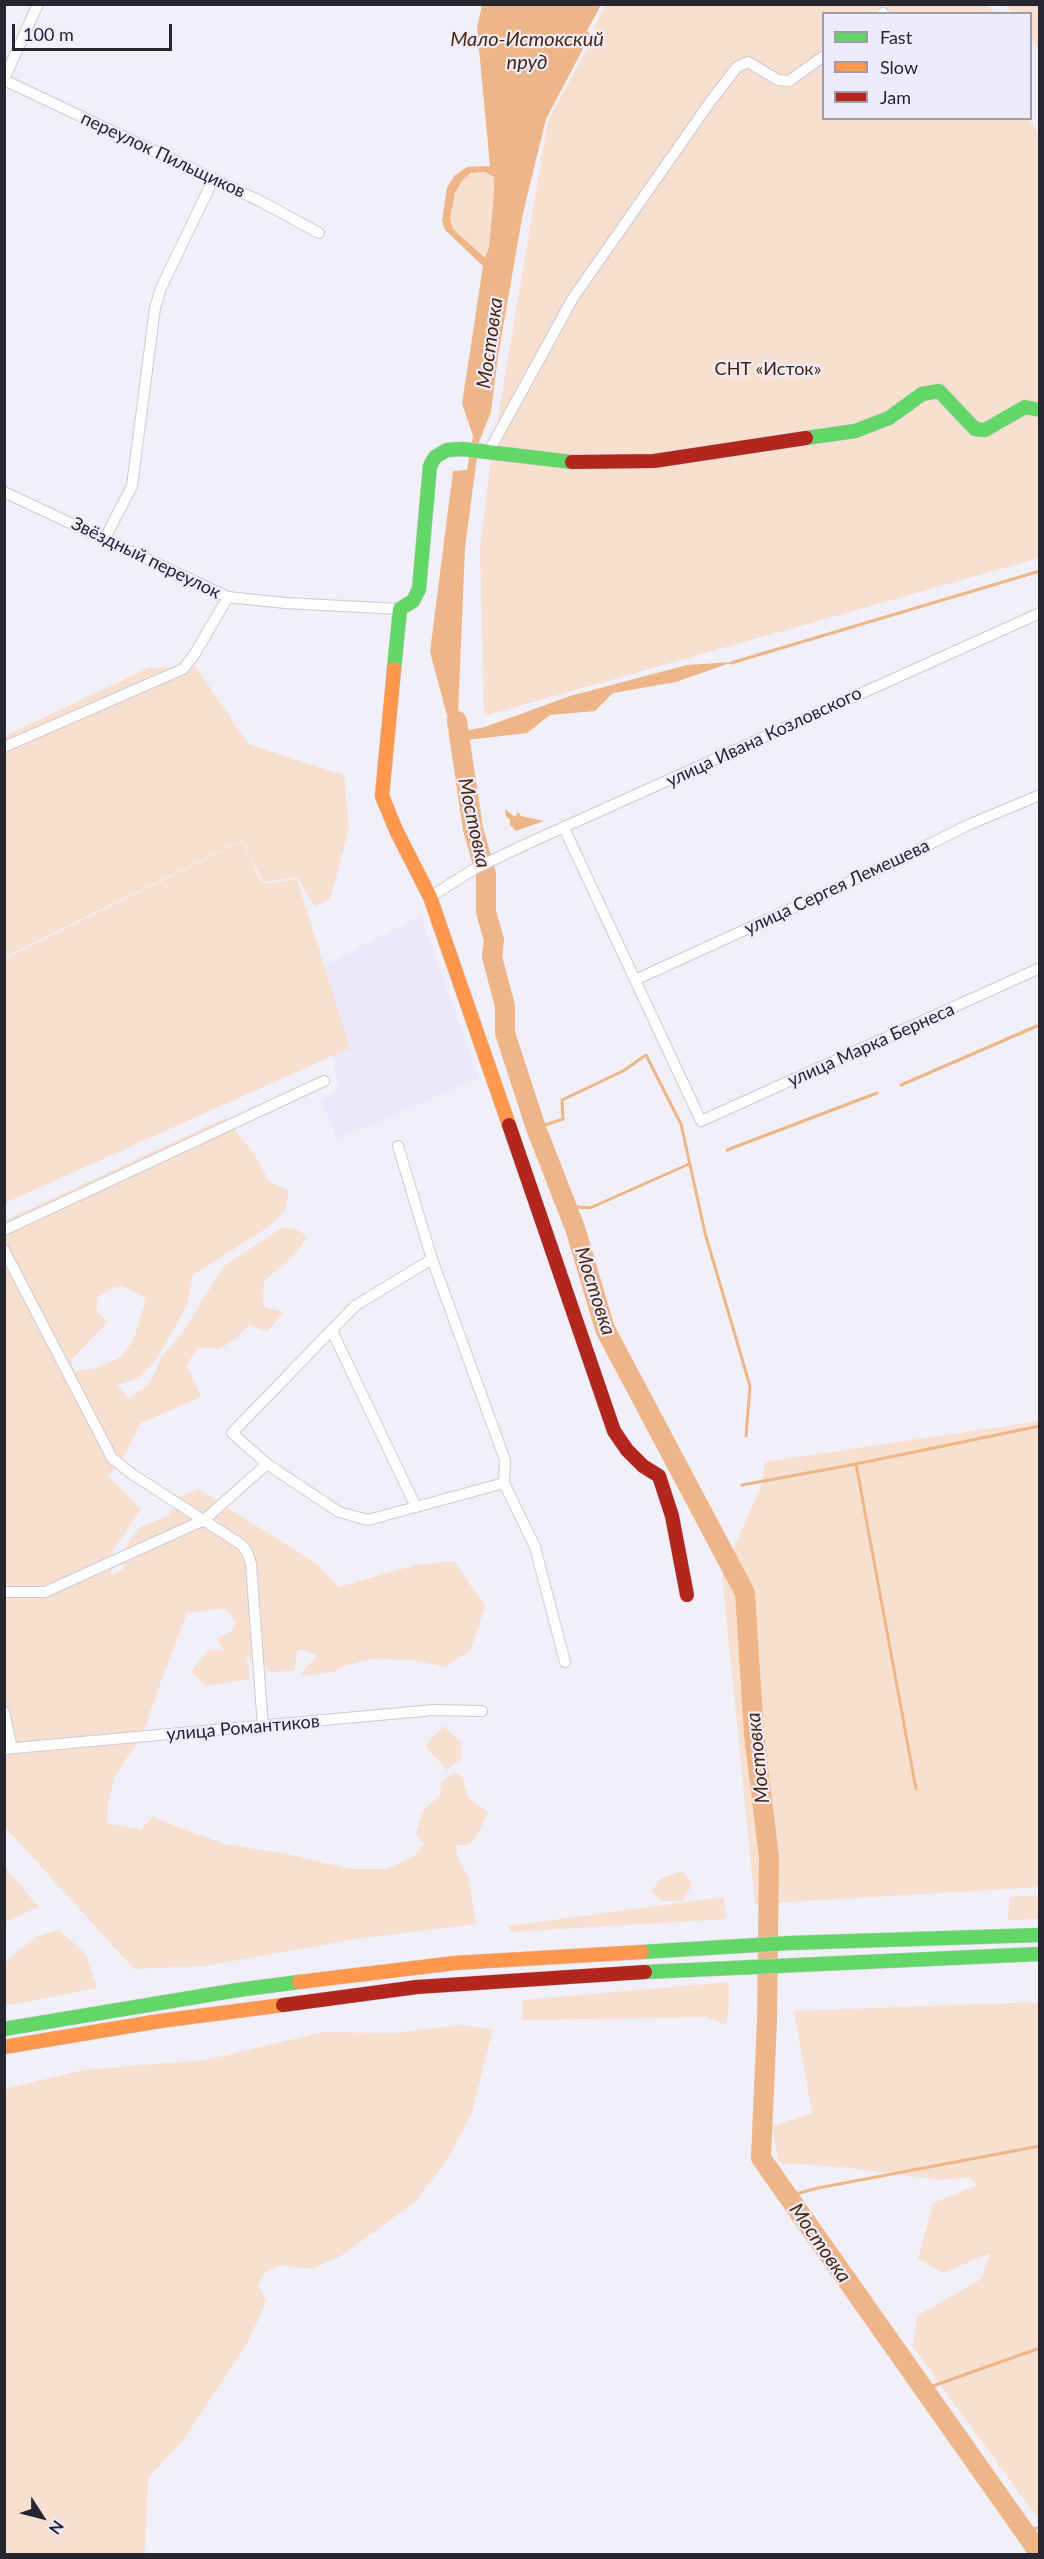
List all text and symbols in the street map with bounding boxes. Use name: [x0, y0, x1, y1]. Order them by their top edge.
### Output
scale bar: [15, 12, 176, 50]
legend: [822, 12, 1032, 120]
text: 100 m: [23, 23, 74, 45]
text: Fast: [880, 26, 912, 48]
water label: Мало-Истокский пруд: [450, 28, 604, 75]
text: Slow: [880, 56, 918, 78]
text: Jam: [880, 86, 911, 108]
street label: переулок Пильщиков: [77, 107, 249, 203]
water label: Мостовка: [472, 296, 508, 390]
park label: СНТ «Исток»: [715, 358, 821, 380]
street label: Звёздный переулок: [68, 512, 224, 604]
street label: улица Ивана Козловского: [663, 682, 865, 792]
water label: Мостовка: [453, 776, 495, 870]
street label: улица Сергея Лемешева: [741, 835, 933, 939]
street label: улица Марка Бернеса: [784, 999, 958, 1091]
water label: Мостовка: [569, 1244, 621, 1338]
street label: улица Романтиков: [166, 1711, 320, 1745]
water label: Мостовка: [741, 1711, 775, 1805]
water label: Мостовка: [784, 2199, 856, 2287]
north arrow: [12, 2487, 72, 2547]
text: N: [46, 2517, 68, 2538]

